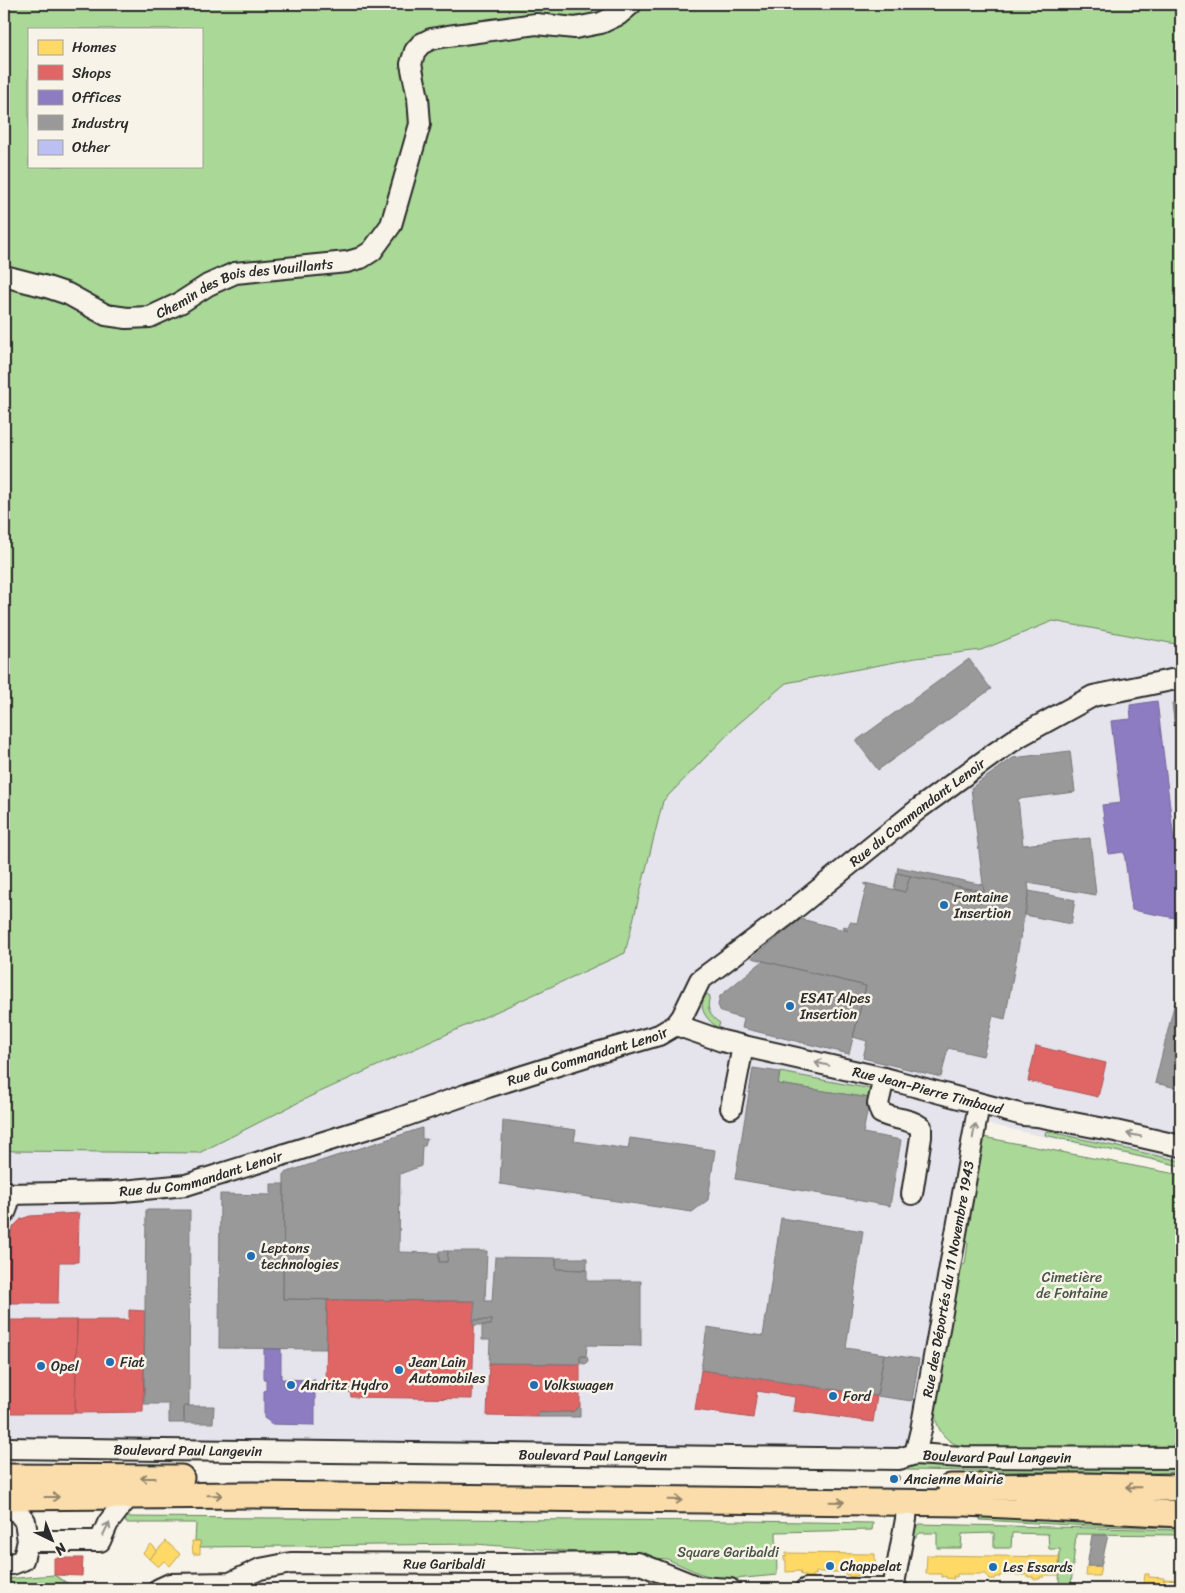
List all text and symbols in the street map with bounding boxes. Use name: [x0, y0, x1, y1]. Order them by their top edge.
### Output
legend: [28, 28, 202, 168]
text: Homes: [72, 34, 116, 60]
text: Shops: [72, 60, 112, 86]
text: Offices: [72, 84, 121, 110]
text: Industry: [71, 110, 129, 136]
text: Other: [72, 134, 111, 160]
street label: Chemin des Bois des Vouillants: [151, 251, 335, 325]
street label: Rue du Commandant Lenoir: [843, 751, 992, 873]
place label: Fontaine Insertion: [953, 885, 1011, 926]
marker: Fontaine Insertion: [938, 899, 950, 911]
place label: ESAT Alpes Insertion: [799, 986, 870, 1027]
marker: ESAT Alpes Insertion: [784, 1000, 796, 1012]
street label: Rue du Commandant Lenoir: [504, 1019, 674, 1093]
one-way arrow: [815, 1059, 831, 1068]
street label: Rue Jean-Pierre Timbaud: [850, 1059, 1007, 1122]
one-way arrow: [970, 1123, 979, 1139]
one-way arrow: [1126, 1130, 1142, 1140]
street label: Rue du Commandant Lenoir: [118, 1143, 287, 1204]
street label: Rue des Déportés du 11 Novembre 1943: [915, 1159, 981, 1399]
place label: Leptons technologies: [261, 1236, 339, 1277]
marker: Leptons technologies: [245, 1250, 257, 1262]
park label: Cimetière de Fontaine: [1036, 1265, 1108, 1306]
place label: Fiat: [120, 1350, 145, 1375]
place label: Jean Lain Automobiles: [408, 1350, 486, 1391]
place label: Opel: [51, 1354, 80, 1379]
marker: Fiat: [104, 1356, 116, 1368]
marker: Opel: [35, 1360, 47, 1372]
marker: Jean Lain Automobiles: [393, 1364, 405, 1376]
place label: Andritz Hydro: [300, 1373, 388, 1398]
place label: Volkswagen: [544, 1373, 614, 1398]
marker: Andritz Hydro: [285, 1379, 297, 1391]
marker: Volkswagen: [528, 1379, 540, 1391]
place label: Ford: [843, 1384, 872, 1409]
marker: Ford: [827, 1390, 839, 1402]
street label: Boulevard Paul Langevin: [114, 1437, 263, 1464]
street label: Boulevard Paul Langevin: [518, 1442, 668, 1469]
street label: Boulevard Paul Langevin: [922, 1442, 1072, 1470]
place label: Ancienne Mairie: [903, 1467, 1003, 1492]
one-way arrow: [140, 1473, 156, 1483]
marker: Ancienne Mairie: [888, 1473, 900, 1485]
one-way arrow: [1125, 1482, 1141, 1492]
one-way arrow: [206, 1490, 223, 1500]
one-way arrow: [44, 1492, 60, 1501]
one-way arrow: [666, 1495, 683, 1505]
one-way arrow: [829, 1497, 845, 1507]
north arrow: [28, 1516, 78, 1566]
one-way arrow: [101, 1522, 111, 1537]
text: N: [48, 1536, 73, 1562]
park label: Square Garibaldi: [677, 1540, 780, 1565]
street label: Rue Garibaldi: [403, 1551, 486, 1576]
place label: Chappelat: [840, 1554, 902, 1579]
place label: Les Essards: [1003, 1555, 1073, 1580]
marker: Chappelat: [824, 1560, 836, 1572]
marker: Les Essards: [987, 1561, 999, 1573]

